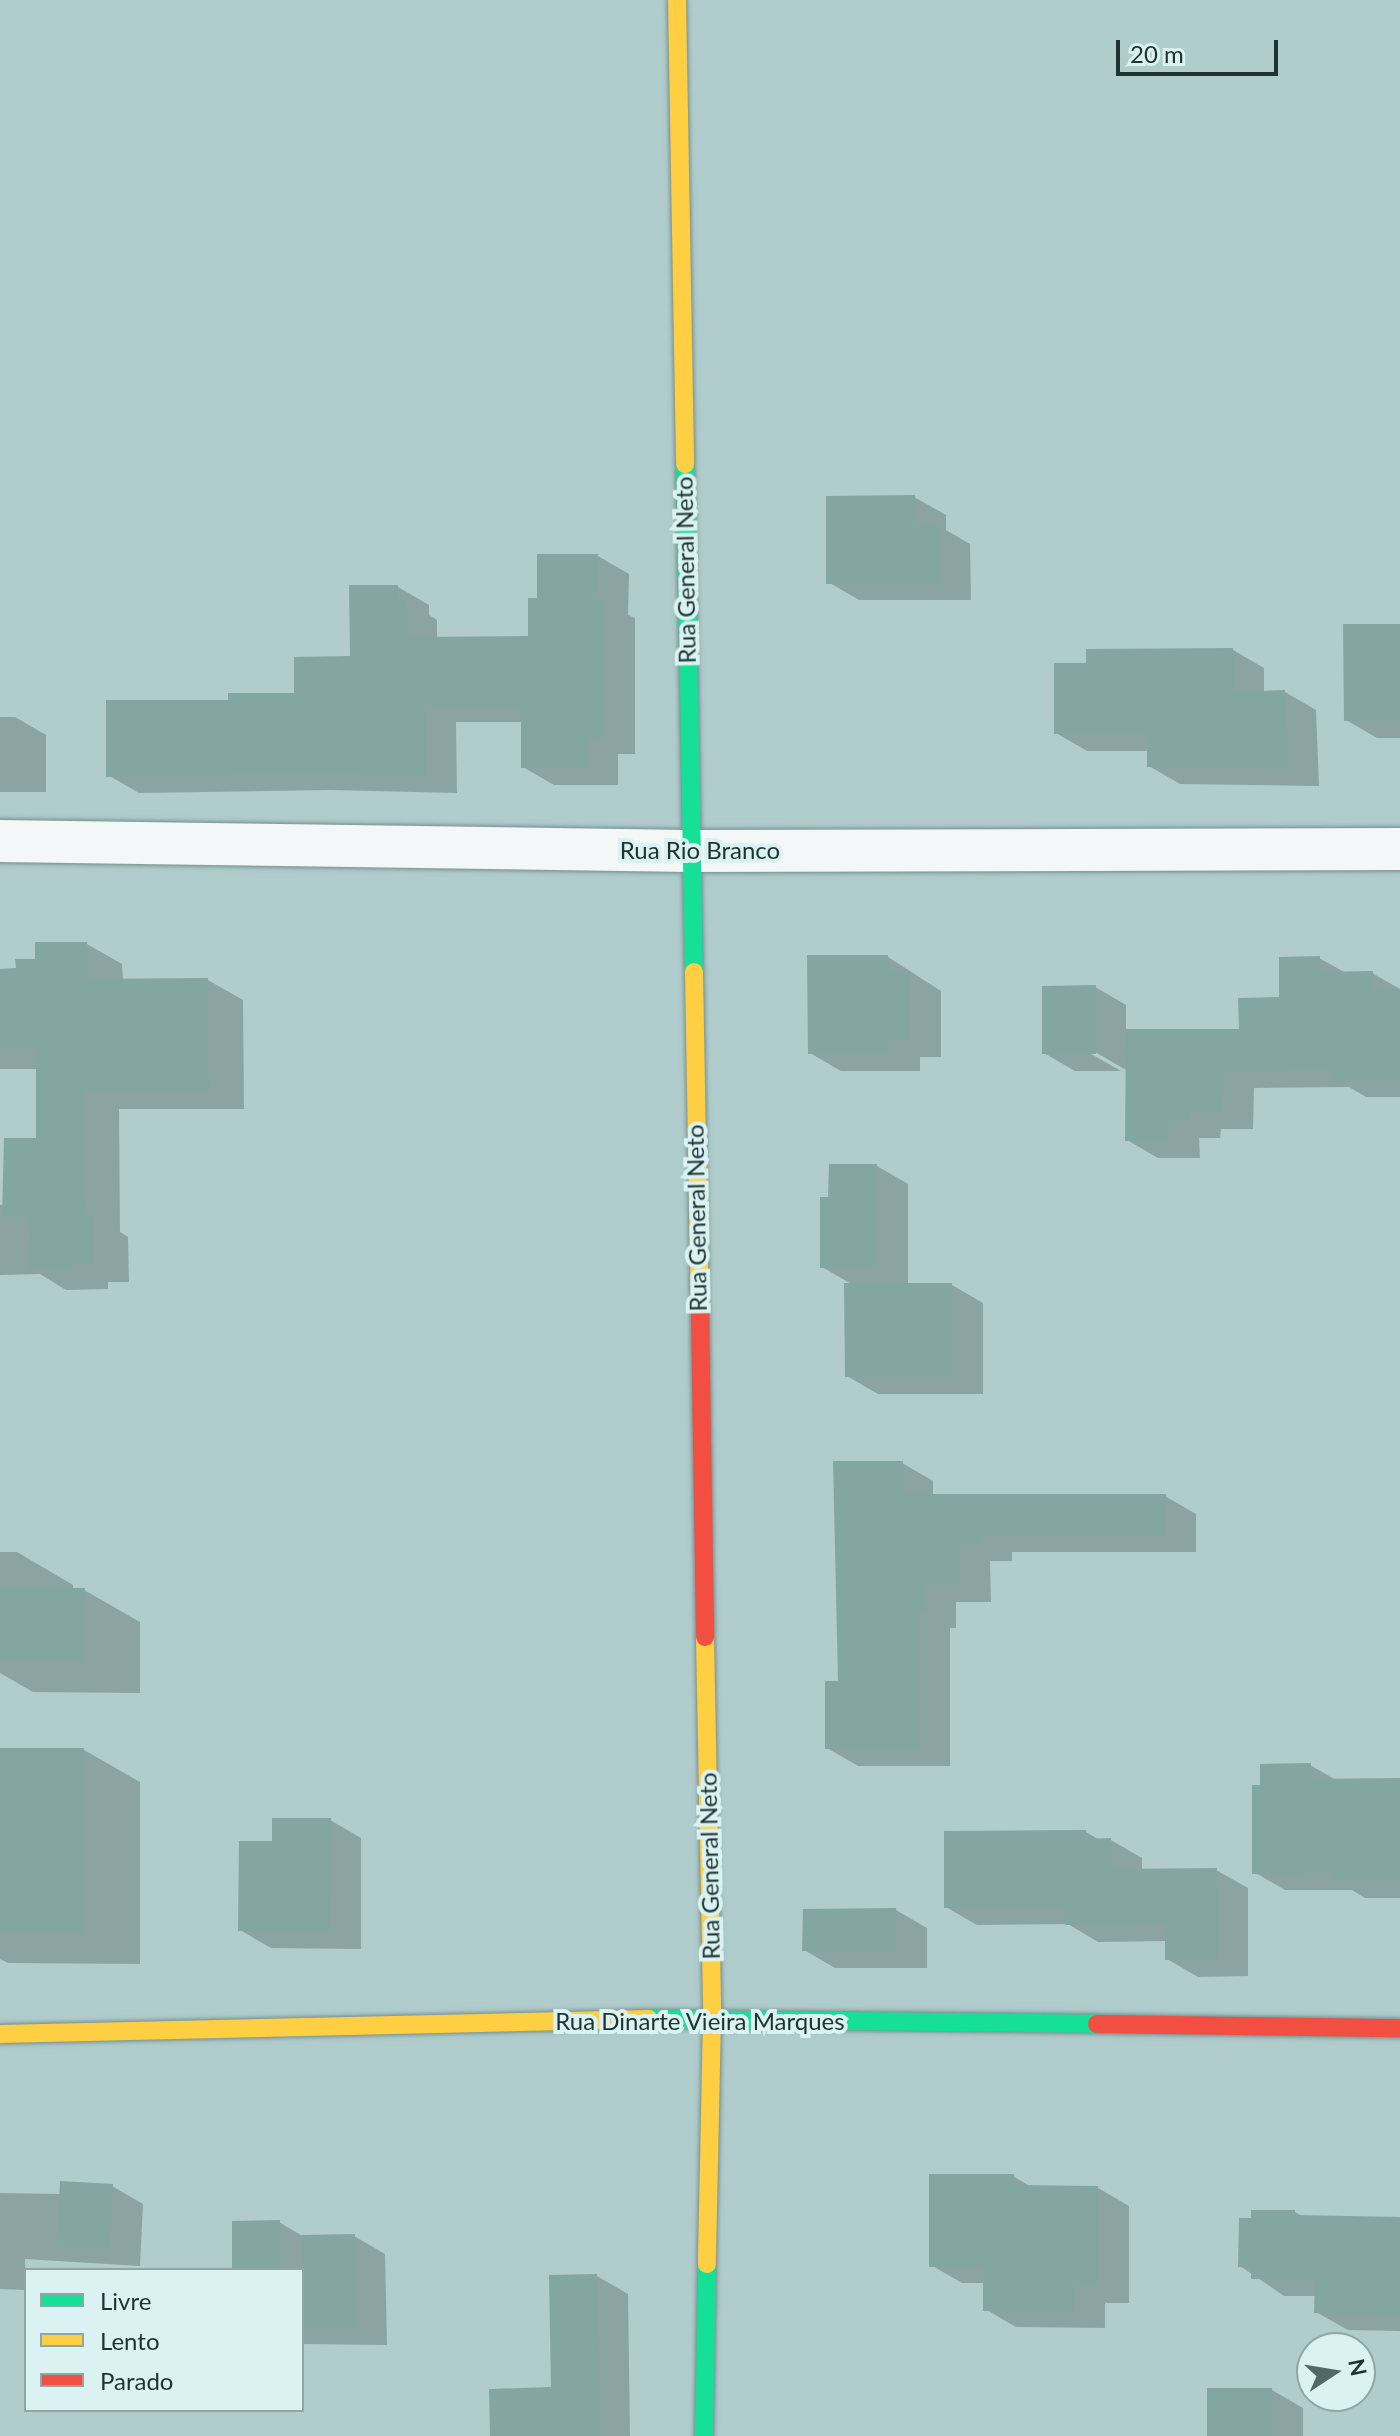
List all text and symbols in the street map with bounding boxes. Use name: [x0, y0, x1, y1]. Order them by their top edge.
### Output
scale bar: [1120, 24, 1282, 74]
text: 20 m: [1130, 39, 1184, 68]
street label: Rua General Neto: [669, 476, 701, 664]
street label: Rua Rio Branco: [620, 836, 780, 864]
street label: Rua General Neto: [680, 1124, 712, 1312]
street label: Rua General Neto: [693, 1772, 725, 1960]
street label: Rua Dinarte Vieira Marques: [555, 2007, 845, 2035]
legend: [24, 2268, 304, 2412]
text: Livre: [100, 2286, 151, 2315]
text: Lento: [100, 2326, 160, 2355]
north arrow: [1296, 2332, 1376, 2412]
text: N: [1343, 2356, 1373, 2378]
text: Parado: [100, 2366, 173, 2395]

